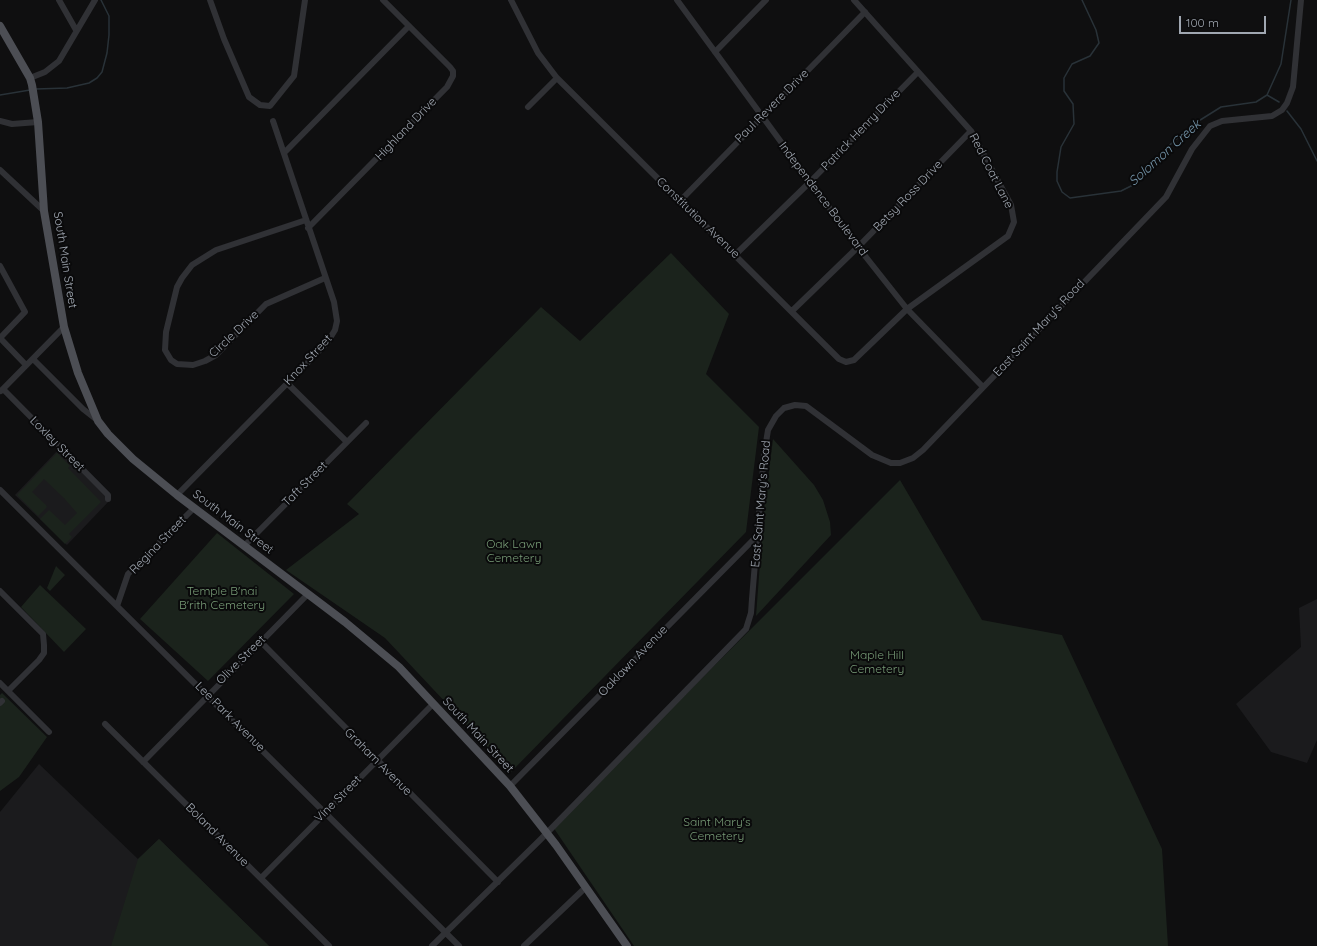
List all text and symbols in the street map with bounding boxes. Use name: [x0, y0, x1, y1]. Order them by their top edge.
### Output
scale bar: [1181, 8, 1268, 34]
text: 100 m: [1186, 15, 1219, 30]
street label: Paul Revere Drive: [732, 66, 812, 146]
street label: Patrick Henry Drive: [818, 86, 904, 174]
street label: Highland Drive: [372, 95, 440, 163]
water label: Solomon Creek: [1126, 117, 1204, 189]
street label: Red Coat Lane: [966, 131, 1016, 211]
street label: Independence Boulevard: [776, 139, 870, 259]
street label: Betsy Ross Drive: [870, 157, 946, 235]
street label: Constitution Avenue: [653, 175, 743, 261]
street label: South Main Street: [50, 211, 80, 309]
street label: East Saint Mary's Road: [990, 276, 1088, 380]
street label: Circle Drive: [206, 307, 262, 361]
street label: Knox Street: [281, 332, 335, 388]
street label: Loxley Street: [27, 414, 87, 474]
street label: East Saint Mary's Road: [748, 440, 774, 568]
street label: Taft Street: [279, 458, 331, 510]
street label: South Main Street: [190, 487, 276, 557]
street label: Regina Street: [127, 513, 189, 577]
park label: Oak Lawn Cemetery: [486, 537, 542, 565]
park label: Temple B'nai B'rith Cemetery: [179, 584, 265, 612]
street label: Oaklawn Avenue: [595, 623, 671, 699]
street label: Olive Street: [213, 632, 269, 688]
park label: Maple Hill Cemetery: [850, 648, 904, 676]
street label: Lee Park Avenue: [192, 679, 268, 755]
street label: South Main Street: [439, 694, 517, 776]
street label: Graham Avenue: [341, 725, 415, 799]
street label: Vine Street: [312, 773, 364, 825]
street label: Boland Avenue: [182, 800, 252, 870]
park label: Saint Mary's Cemetery: [683, 815, 751, 843]

